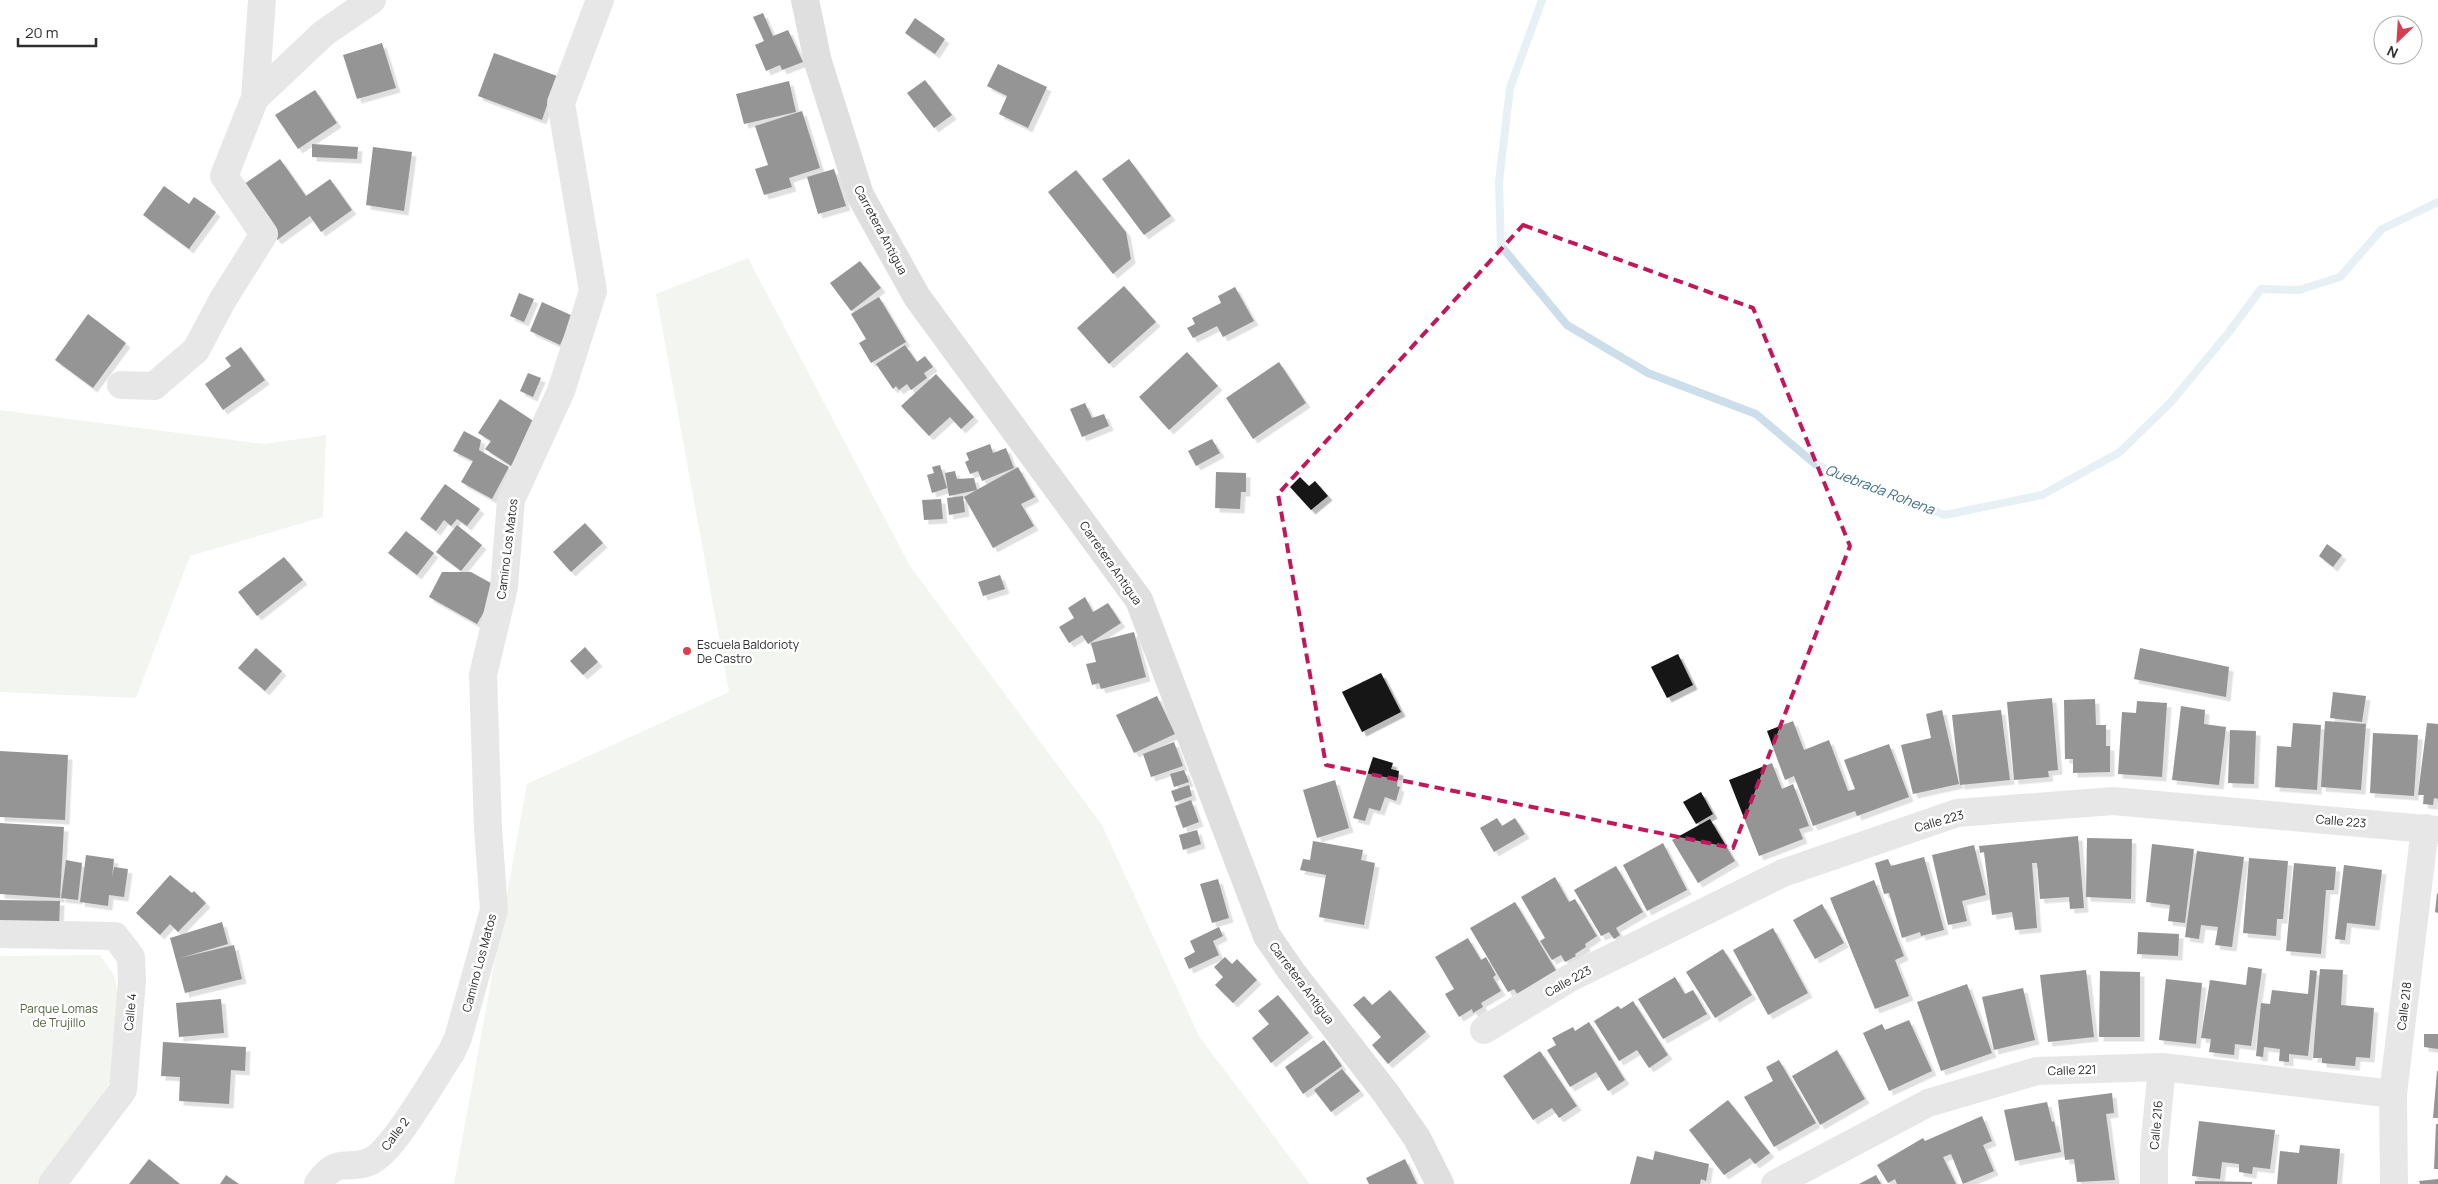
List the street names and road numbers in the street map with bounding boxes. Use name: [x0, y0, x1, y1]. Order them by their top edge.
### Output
street label: Carretera Antigua: [850, 182, 912, 278]
street label: Camino Los Matos: [492, 498, 522, 600]
street label: Carretera Antigua: [1076, 518, 1146, 608]
street label: Calle 223: [1912, 806, 1966, 836]
street label: Calle 223: [2315, 810, 2367, 832]
street label: Camino Los Matos: [458, 912, 500, 1014]
street label: Carretera Antigua: [1265, 938, 1339, 1028]
street label: Calle 223: [1542, 961, 1594, 1001]
street label: Calle 218: [2393, 981, 2415, 1031]
street label: Calle 4: [120, 993, 140, 1031]
street label: Calle 221: [2047, 1061, 2097, 1079]
street label: Calle 216: [2145, 1100, 2167, 1150]
street label: Calle 2: [377, 1114, 413, 1154]

